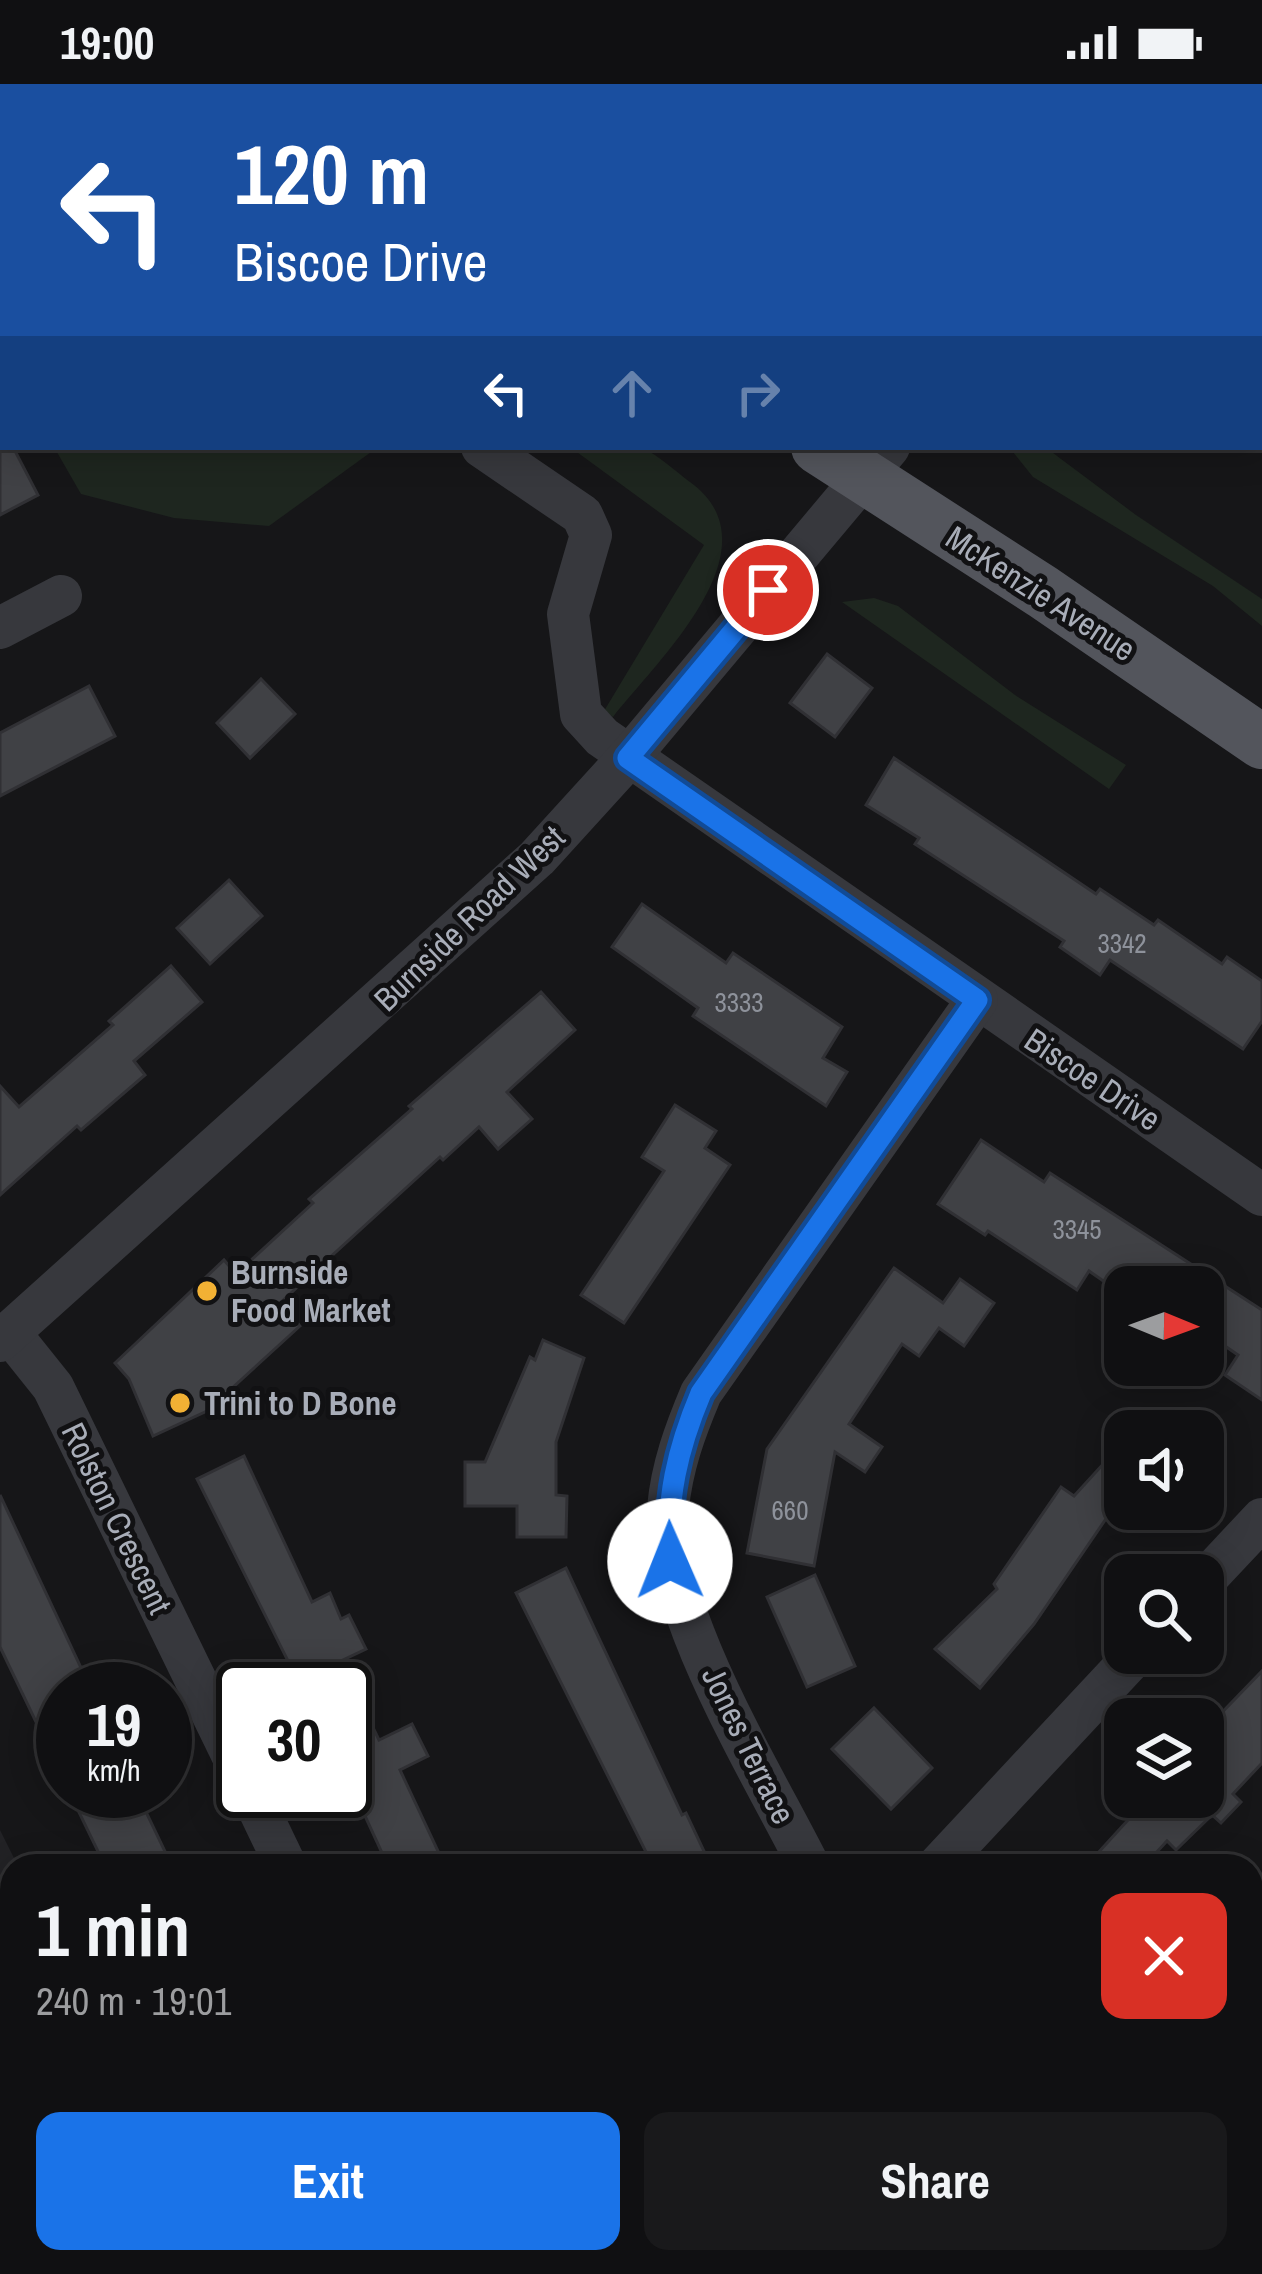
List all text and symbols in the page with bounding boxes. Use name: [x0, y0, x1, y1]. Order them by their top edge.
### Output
text: 19:00: [60, 12, 154, 73]
text: 120 m: [234, 117, 429, 230]
icon: left: [36, 132, 192, 288]
text: Biscoe Drive: [234, 225, 487, 298]
icon: left: [473, 360, 539, 426]
icon: ahead: [599, 360, 665, 426]
icon: right: [725, 360, 791, 426]
street label: McKenzie Avenue: [938, 515, 1144, 671]
pin: [717, 539, 819, 641]
icon: arrive: [735, 557, 801, 623]
street label: Burnside Road West: [364, 816, 574, 1020]
house number: 3342: [1097, 925, 1147, 961]
house number: 3333: [714, 984, 764, 1020]
street label: Biscoe Drive: [1016, 1017, 1170, 1141]
house number: 3345: [1052, 1211, 1102, 1247]
place label: Burnside Food Market: [231, 1250, 391, 1332]
north arrow: [1104, 1266, 1224, 1386]
map controls: [1104, 1266, 1224, 1818]
marker: Burnside Food Market: [194, 1278, 220, 1304]
place label: Trini to D Bone: [204, 1381, 396, 1425]
marker: Trini to D Bone: [167, 1390, 193, 1416]
button: sound: [1104, 1410, 1224, 1530]
street label: Rolston Crescent: [52, 1415, 182, 1621]
house number: 660: [772, 1492, 808, 1528]
position arrow: [607, 1498, 733, 1624]
button: search: [1104, 1554, 1224, 1674]
street label: Jones Terrace: [692, 1659, 806, 1831]
speed limit sign: 30: [216, 1662, 372, 1818]
text: 19: [87, 1684, 141, 1765]
button: layers: [1104, 1698, 1224, 1818]
text: km/h: [87, 1750, 141, 1790]
text: 1 min: [36, 1881, 190, 1978]
button: close: [1101, 1893, 1227, 2019]
text: 240 m · 19:01: [36, 1975, 232, 2027]
button: Exit: [36, 2112, 620, 2250]
button: Share: [644, 2112, 1227, 2250]

